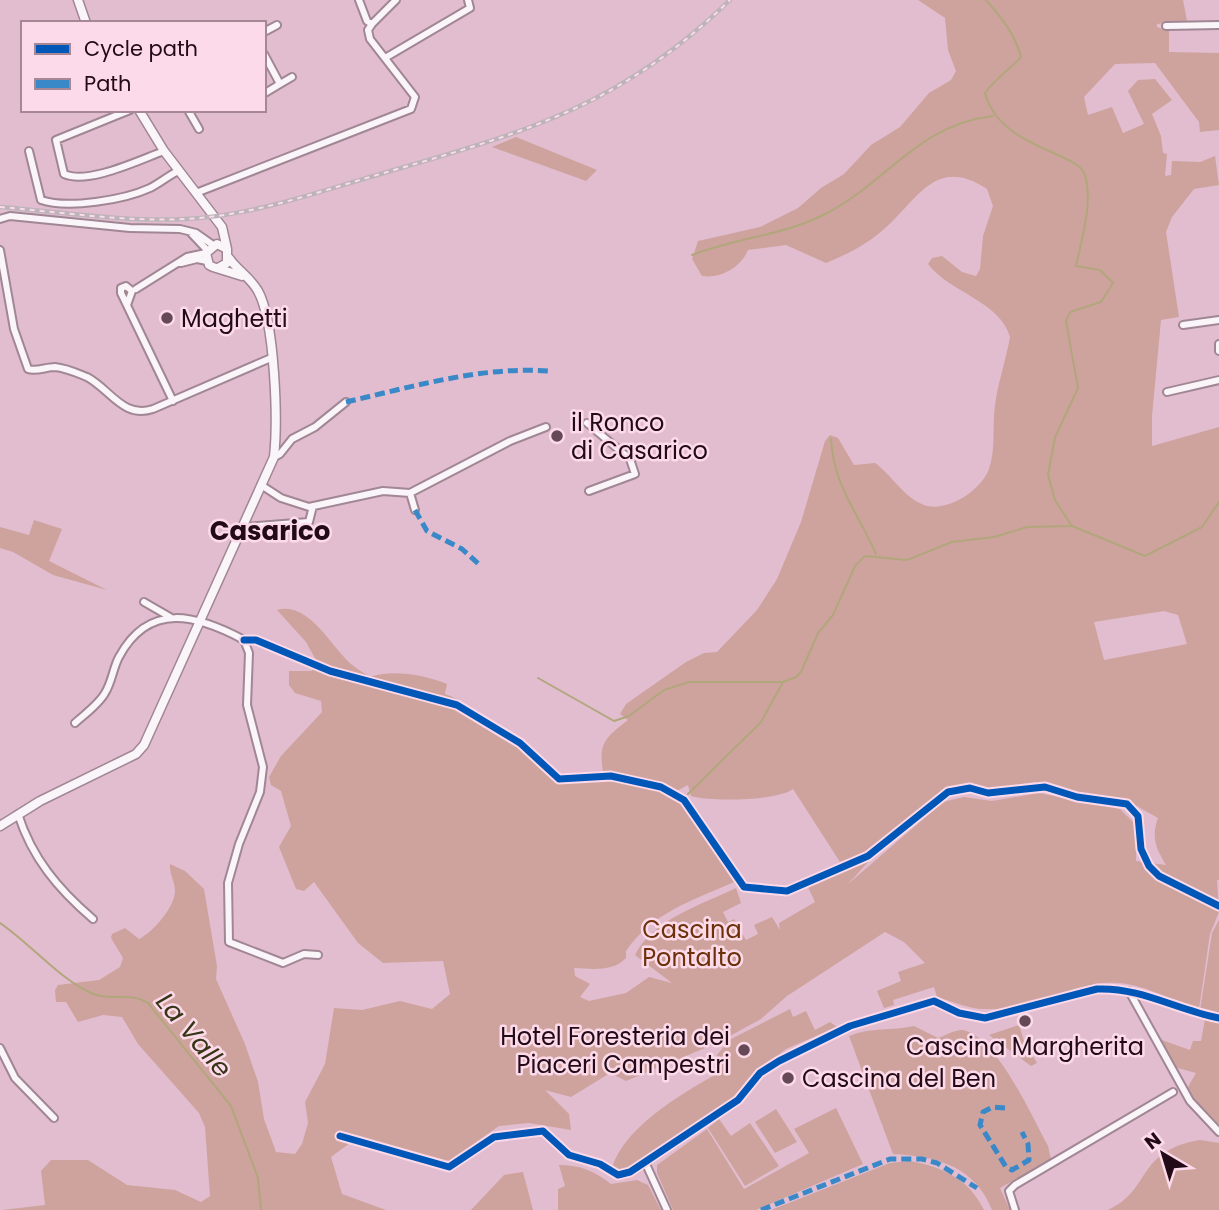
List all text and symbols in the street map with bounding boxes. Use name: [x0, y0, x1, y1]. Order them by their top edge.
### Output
legend: [21, 21, 266, 112]
text: Cycle path: [84, 34, 198, 63]
text: Path: [84, 69, 131, 98]
place label: Maghetti: [181, 302, 288, 335]
marker: Maghetti: [159, 310, 175, 326]
place label: il Ronco di Casarico: [571, 406, 708, 467]
marker: il Ronco di Casarico: [549, 428, 565, 444]
district label: Casarico: [210, 513, 330, 549]
park label: Cascina Pontalto: [642, 913, 742, 974]
water label: La Valle: [148, 985, 240, 1085]
marker: Cascina Margherita: [1017, 1013, 1033, 1029]
place label: Hotel Foresteria dei Piaceri Campestri: [500, 1020, 730, 1081]
place label: Cascina Margherita: [906, 1030, 1144, 1063]
marker: Hotel Foresteria dei Piaceri Campestri: [736, 1042, 752, 1058]
place label: Cascina del Ben: [802, 1062, 996, 1095]
marker: Cascina del Ben: [780, 1070, 796, 1086]
north arrow: [1128, 1119, 1198, 1189]
text: N: [1139, 1126, 1167, 1156]

